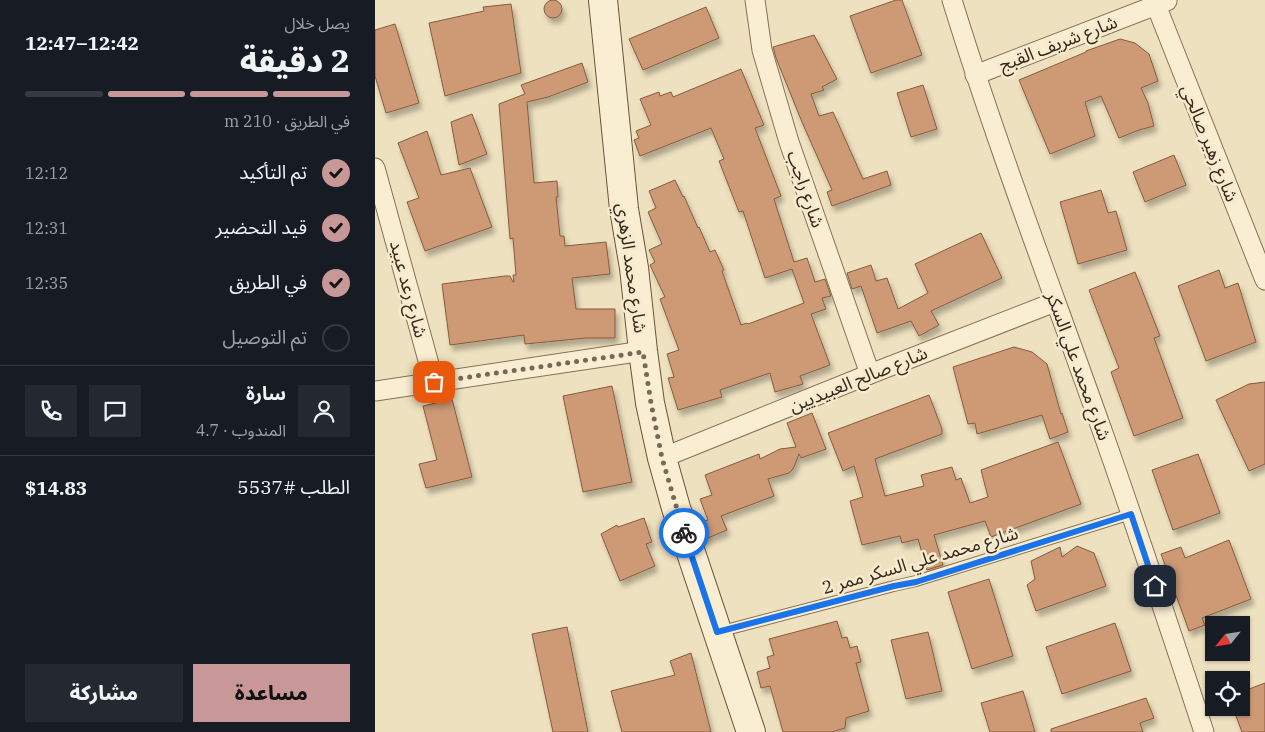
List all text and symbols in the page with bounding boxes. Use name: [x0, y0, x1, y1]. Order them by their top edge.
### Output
street label: شارع شريف القبج: [996, 10, 1122, 79]
text: يصل خلال: [285, 13, 350, 33]
text: 12:42–12:47: [25, 31, 139, 55]
text: 2 دقيقة: [240, 39, 350, 81]
street label: شارع زهير صالحي: [1173, 81, 1244, 206]
text: في الطريق · 210 m: [224, 111, 350, 131]
street label: شارع راجب: [779, 147, 830, 232]
icon: check: [322, 159, 350, 187]
text: تم التأكيد: [239, 160, 307, 184]
text: 12:12: [25, 163, 68, 183]
street label: شارع محمد الزهري: [609, 202, 652, 335]
icon: check: [322, 214, 350, 242]
text: قيد التحضير: [216, 215, 307, 239]
text: 12:31: [25, 218, 68, 238]
street label: شارع رعد عبيد: [382, 238, 433, 341]
icon: check: [322, 269, 350, 297]
text: في الطريق: [229, 270, 307, 294]
text: 12:35: [25, 273, 68, 293]
street label: شارع محمد علي السكر: [1038, 287, 1117, 445]
text: تم التوصيل: [223, 325, 307, 349]
street label: شارع صالح العبيديين: [785, 341, 932, 420]
pin: [413, 361, 455, 403]
icon: bag: [420, 368, 448, 396]
text: سارة: [246, 381, 286, 405]
button: phone: [25, 385, 77, 437]
button: chat: [89, 385, 141, 437]
button: person: [298, 385, 350, 437]
text: المندوب · 4.7: [196, 420, 286, 440]
text: الطلب #5537: [237, 475, 350, 499]
text: $14.83: [25, 476, 87, 500]
courier: [659, 508, 709, 558]
icon: bike: [670, 519, 698, 547]
street label: شارع محمد علي السكر ممر 2: [819, 521, 1022, 602]
pin: [1134, 565, 1176, 607]
icon: home: [1141, 572, 1169, 600]
north arrow: [1205, 616, 1250, 661]
map controls: [1205, 616, 1250, 716]
button: مشاركة: [25, 664, 183, 722]
button: مساعدة: [193, 664, 350, 722]
button: locate: [1205, 671, 1250, 716]

